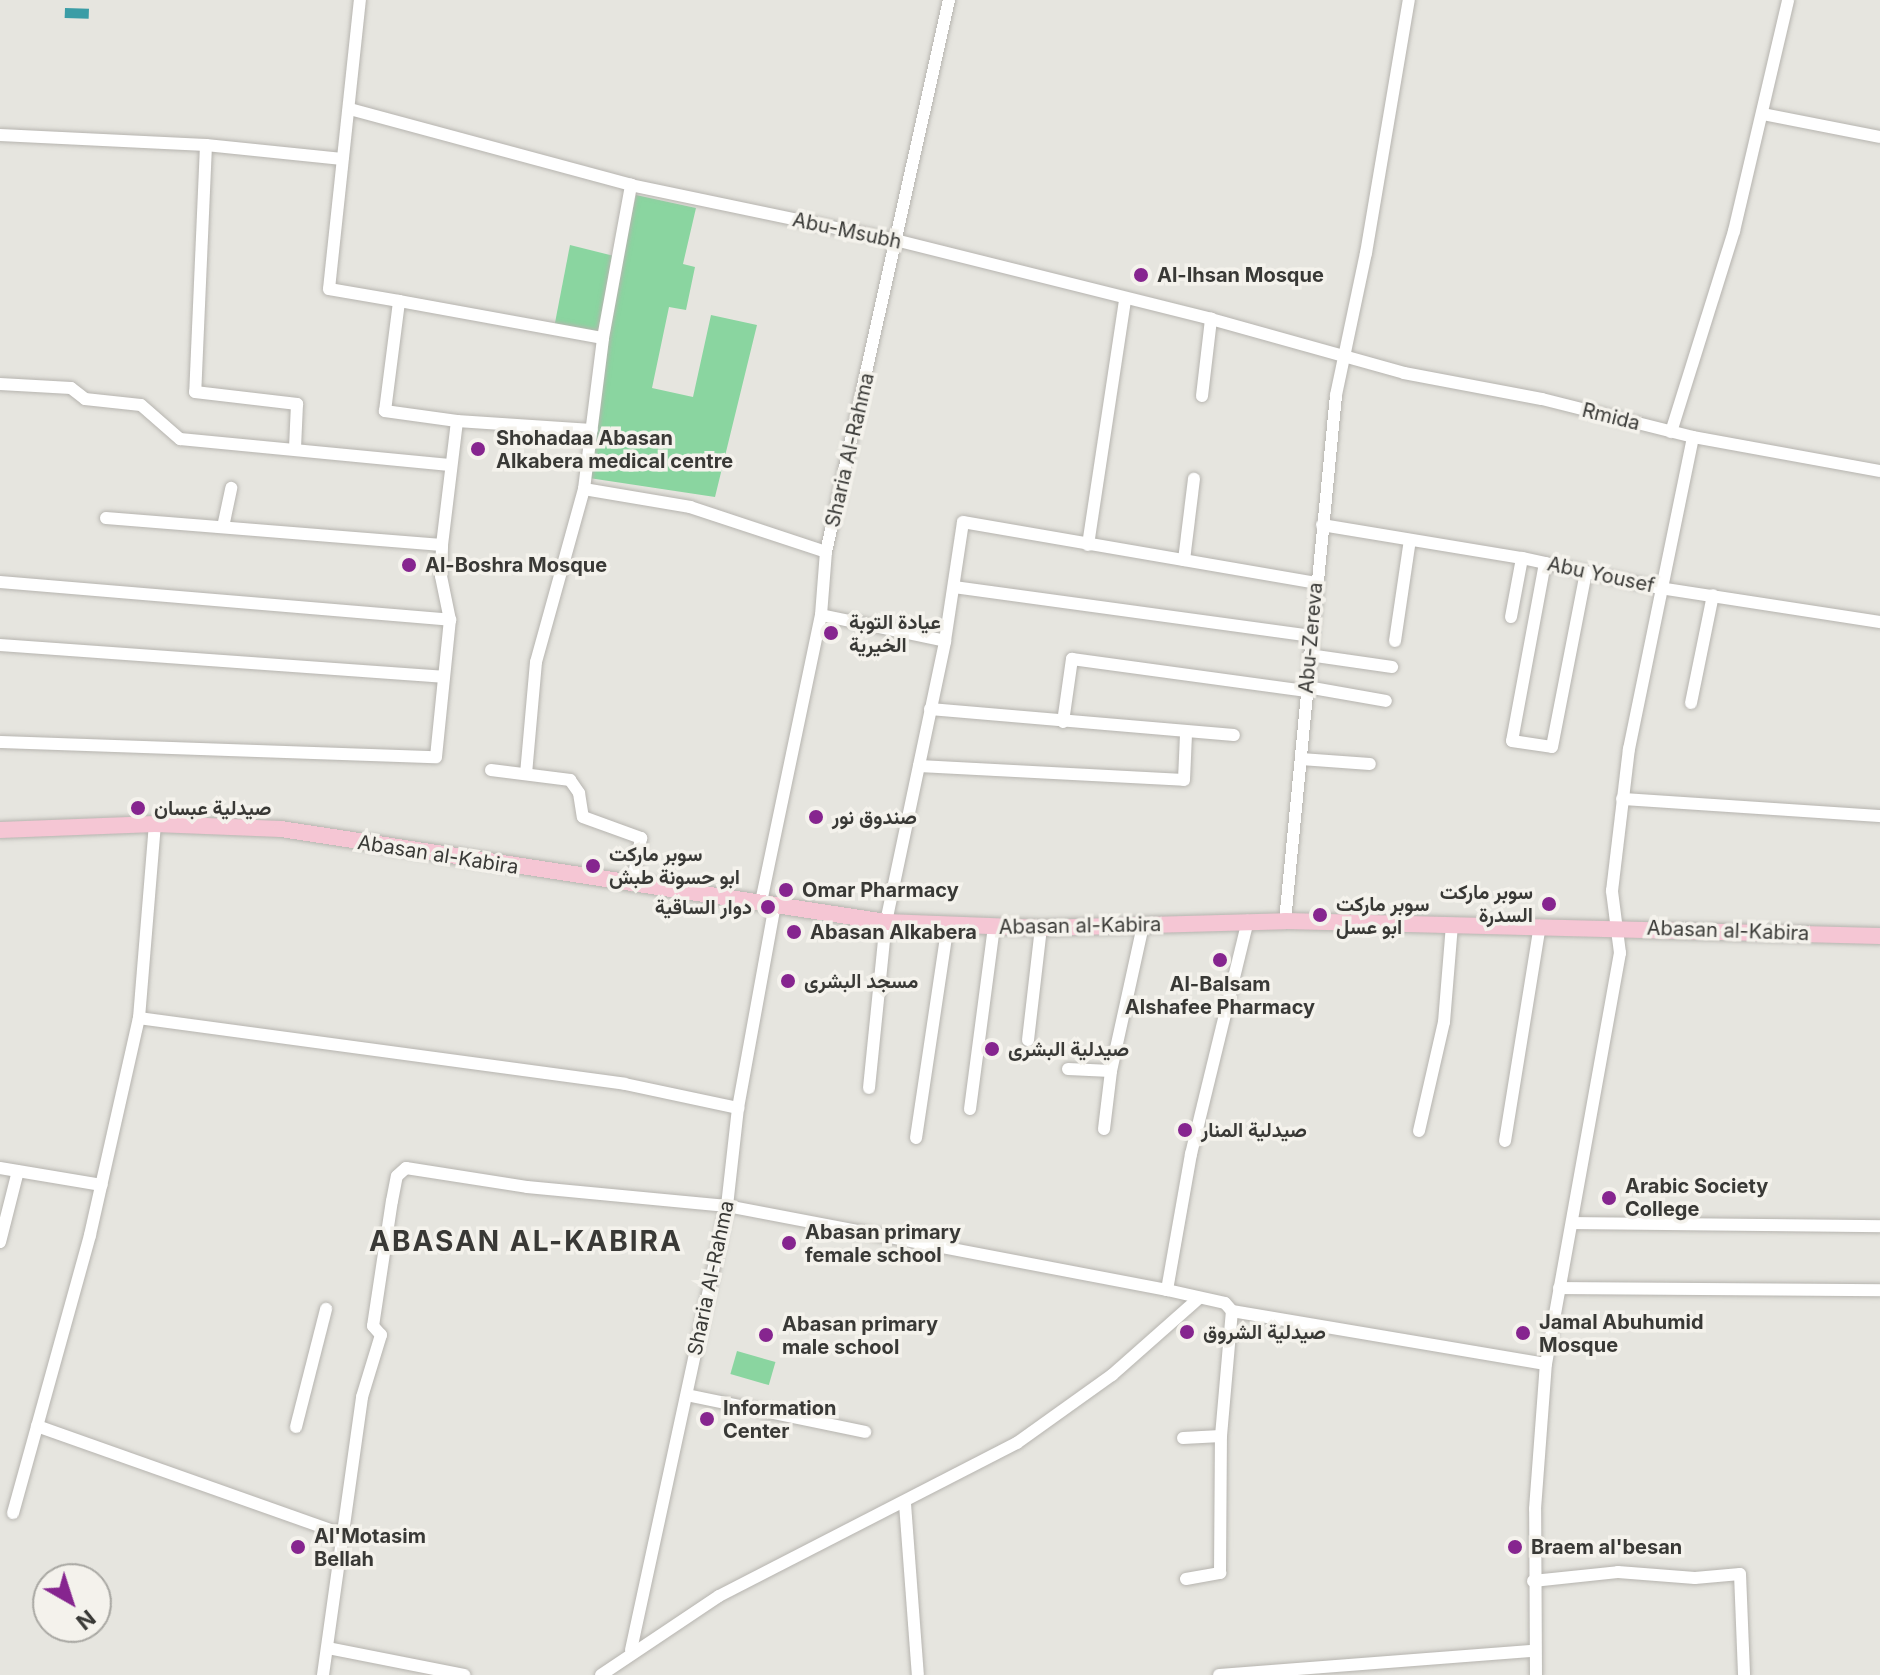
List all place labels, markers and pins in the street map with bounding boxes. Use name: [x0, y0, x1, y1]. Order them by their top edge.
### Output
place label: Al-Ihsan Mosque: [1157, 263, 1324, 287]
marker: Al-Ihsan Mosque: [1132, 266, 1150, 284]
place label: Shohadaa Abasan Alkabera medical centre: [496, 426, 733, 473]
marker: Shohadaa Abasan Alkabera medical centre: [467, 438, 489, 460]
place label: Al-Boshra Mosque: [425, 553, 607, 577]
marker: Al-Boshra Mosque: [400, 556, 418, 574]
place label: عيادة التوبة الخيرية: [849, 610, 941, 657]
marker: عيادة التوبة الخيرية: [820, 622, 842, 644]
place label: صيدلية عبسان: [154, 796, 272, 820]
marker: صيدلية عبسان: [129, 799, 147, 817]
place label: صندوق نور: [832, 805, 917, 829]
marker: صندوق نور: [807, 808, 825, 826]
place label: سوبر ماركت ابو حسونة طبش: [609, 842, 740, 889]
marker: سوبر ماركت ابو حسونة طبش: [584, 857, 602, 875]
place label: Omar Pharmacy: [802, 878, 959, 902]
place label: سوبر ماركت السدرة: [1440, 880, 1533, 927]
marker: Omar Pharmacy: [777, 881, 795, 899]
place label: سوبر ماركت ابو عسل: [1336, 892, 1429, 939]
place label: دوار الساقية: [655, 895, 752, 919]
marker: سوبر ماركت السدرة: [1540, 895, 1558, 913]
marker: دوار الساقية: [759, 898, 777, 916]
marker: سوبر ماركت ابو عسل: [1311, 906, 1329, 924]
place label: Abasan Alkabera: [810, 920, 977, 944]
marker: Abasan Alkabera: [785, 923, 803, 941]
marker: Al-Balsam Alshafee Pharmacy: [1211, 951, 1229, 969]
place label: مسجد البشرى: [804, 969, 918, 993]
marker: مسجد البشرى: [779, 972, 797, 990]
place label: Al-Balsam Alshafee Pharmacy: [1125, 972, 1315, 1019]
place label: صيدلية البشرى: [1008, 1037, 1129, 1061]
marker: صيدلية البشرى: [983, 1040, 1001, 1058]
place label: صيدلية المنار: [1201, 1118, 1307, 1142]
marker: صيدلية المنار: [1176, 1121, 1194, 1139]
place label: Arabic Society College: [1625, 1174, 1768, 1221]
marker: Arabic Society College: [1600, 1189, 1618, 1207]
place label: Abasan primary female school: [805, 1220, 961, 1267]
marker: Abasan primary female school: [780, 1234, 798, 1252]
place label: Jamal Abuhumid Mosque: [1539, 1310, 1703, 1357]
place label: Abasan primary male school: [782, 1312, 938, 1359]
place label: صيدلية الشروق: [1203, 1320, 1326, 1344]
marker: صيدلية الشروق: [1178, 1323, 1196, 1341]
marker: Jamal Abuhumid Mosque: [1514, 1324, 1532, 1342]
marker: Abasan primary male school: [757, 1326, 775, 1344]
place label: Information Center: [723, 1396, 836, 1443]
marker: Information Center: [698, 1410, 716, 1428]
place label: Al'Motasim Bellah: [314, 1524, 426, 1571]
place label: Braem al'besan: [1531, 1535, 1682, 1559]
marker: Al'Motasim Bellah: [289, 1538, 307, 1556]
marker: Braem al'besan: [1506, 1538, 1524, 1556]

